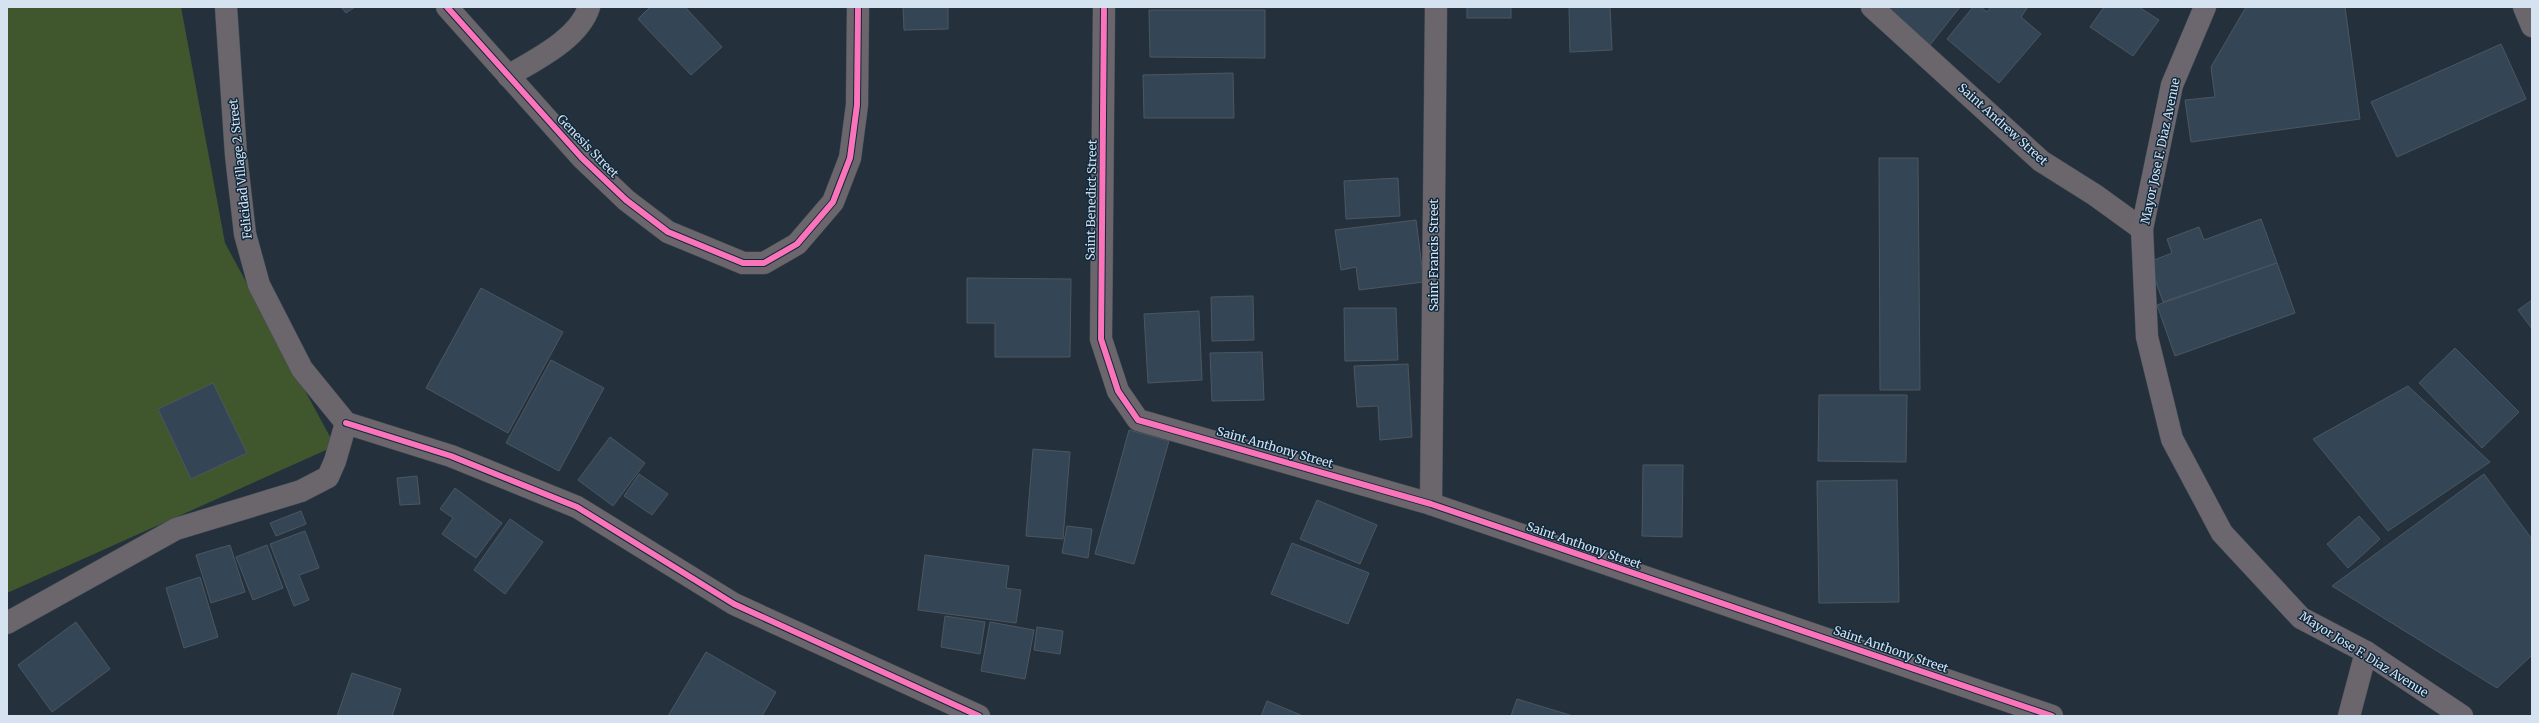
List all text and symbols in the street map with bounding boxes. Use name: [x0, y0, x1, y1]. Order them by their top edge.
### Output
street label: Mayor Jose F. Diaz Avenue: [2137, 77, 2183, 225]
street label: Saint Andrew Street: [1955, 80, 2051, 168]
street label: Felicidad Village 2 Street: [225, 98, 255, 240]
street label: Genesis Street: [554, 111, 622, 181]
street label: Saint Benedict Street: [1082, 139, 1100, 261]
street label: Saint Francis Street: [1426, 198, 1441, 311]
street label: Saint Anthony Street: [1215, 423, 1335, 471]
street label: Saint Anthony Street: [1525, 518, 1644, 572]
street label: Mayor Jose F. Diaz Avenue: [2297, 608, 2431, 700]
street label: Saint Anthony Street: [1832, 622, 1951, 676]

